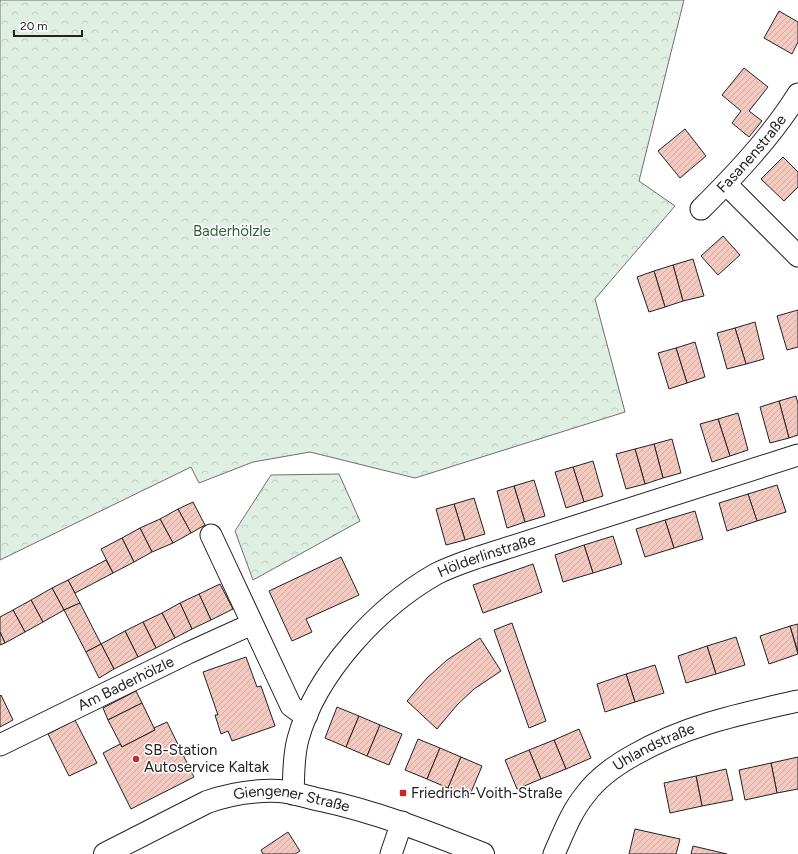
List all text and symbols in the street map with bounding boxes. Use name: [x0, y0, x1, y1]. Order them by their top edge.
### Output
scale bar: [14, 12, 82, 38]
text: 20 m: [20, 19, 48, 33]
street label: Fasanenstraße: [713, 111, 790, 197]
park label: Baderhölzle: [193, 222, 271, 240]
street label: Hölderlinstraße: [435, 531, 538, 581]
street label: Am Baderhölzle: [75, 652, 177, 715]
street label: Uhlandstraße: [609, 719, 697, 775]
place label: SB-Station Autoservice Kaltak: [144, 741, 270, 776]
marker: SB-Station Autoservice Kaltak: [131, 754, 141, 764]
street label: Giengener Straße: [232, 782, 352, 816]
place label: Friedrich-Voith-Straße: [411, 784, 562, 802]
marker: Friedrich-Voith-Straße: [398, 788, 408, 798]

